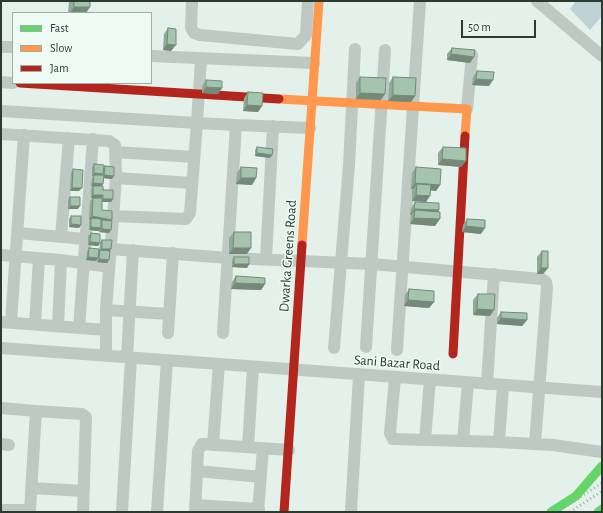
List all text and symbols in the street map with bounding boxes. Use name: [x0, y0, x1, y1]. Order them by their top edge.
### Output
legend: [12, 12, 152, 84]
scale bar: [463, 12, 538, 38]
text: 50 m: [468, 21, 491, 33]
text: Fast: [50, 22, 69, 34]
text: Slow: [50, 42, 72, 54]
text: Jam: [50, 62, 69, 74]
street label: Dwarka Greens Road: [276, 200, 300, 312]
street label: Sani Bazar Road: [353, 352, 441, 374]

